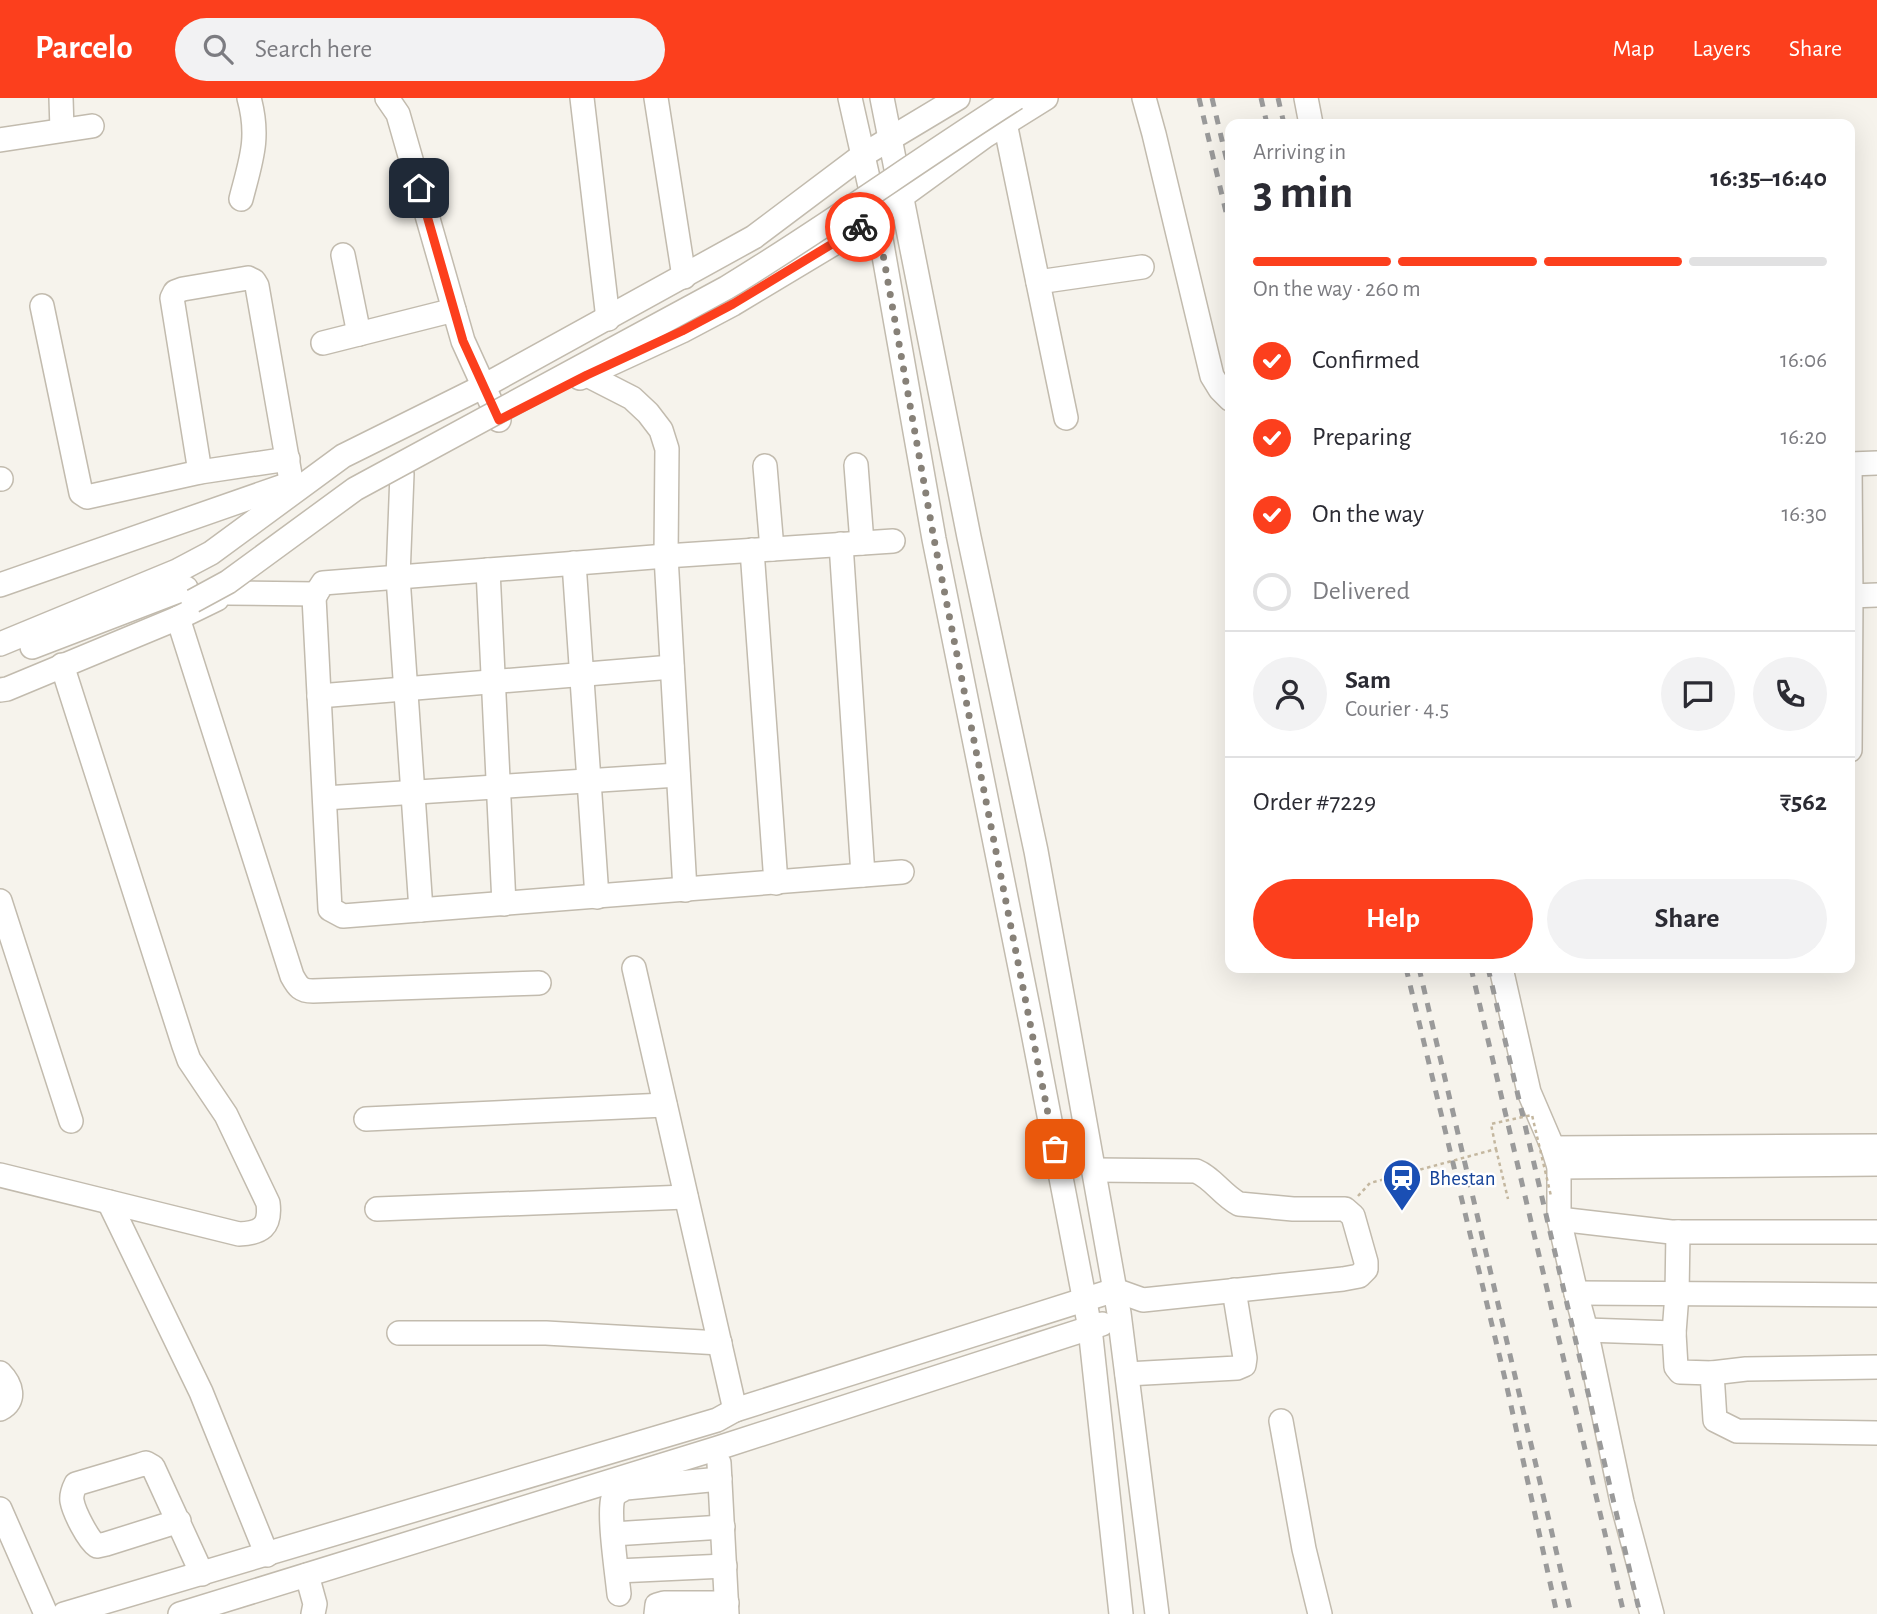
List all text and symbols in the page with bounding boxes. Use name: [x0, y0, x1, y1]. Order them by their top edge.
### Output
search box: [175, 18, 665, 81]
icon: search: [199, 30, 237, 68]
text: Parcelo: [35, 32, 133, 65]
text: Search here: [255, 36, 372, 62]
text: Map: [1612, 37, 1654, 61]
text: Layers: [1692, 37, 1751, 61]
text: Share: [1789, 37, 1842, 61]
text: Arriving in: [1253, 141, 1346, 164]
pin: [389, 158, 449, 218]
text: 16:35–16:40: [1710, 165, 1827, 191]
icon: home: [400, 169, 438, 207]
text: 3 min: [1253, 170, 1353, 216]
courier: [825, 192, 895, 262]
icon: bike: [841, 208, 879, 246]
text: On the way · 260 m: [1253, 278, 1421, 301]
icon: check: [1253, 342, 1291, 380]
text: Confirmed: [1312, 347, 1420, 373]
text: 16:06: [1780, 349, 1827, 372]
icon: check: [1253, 419, 1291, 457]
text: Preparing: [1312, 424, 1411, 450]
text: 16:20: [1780, 426, 1827, 449]
icon: check: [1253, 496, 1291, 534]
text: On the way: [1312, 501, 1424, 527]
text: 16:30: [1781, 503, 1827, 526]
text: Delivered: [1312, 578, 1410, 604]
button: person: [1253, 657, 1327, 731]
button: chat: [1661, 657, 1735, 731]
button: phone: [1753, 657, 1827, 731]
text: Sam: [1345, 667, 1391, 693]
text: Courier · 4.5: [1345, 698, 1449, 721]
text: Order #7229: [1253, 789, 1376, 815]
text: ₹562: [1780, 789, 1827, 815]
button: Help: [1253, 879, 1533, 959]
button: Share: [1547, 879, 1827, 959]
pin: [1025, 1119, 1085, 1179]
icon: bag: [1036, 1130, 1074, 1168]
station icon: Bhestan: [1381, 1157, 1423, 1212]
place label: Bhestan: [1429, 1168, 1496, 1189]

